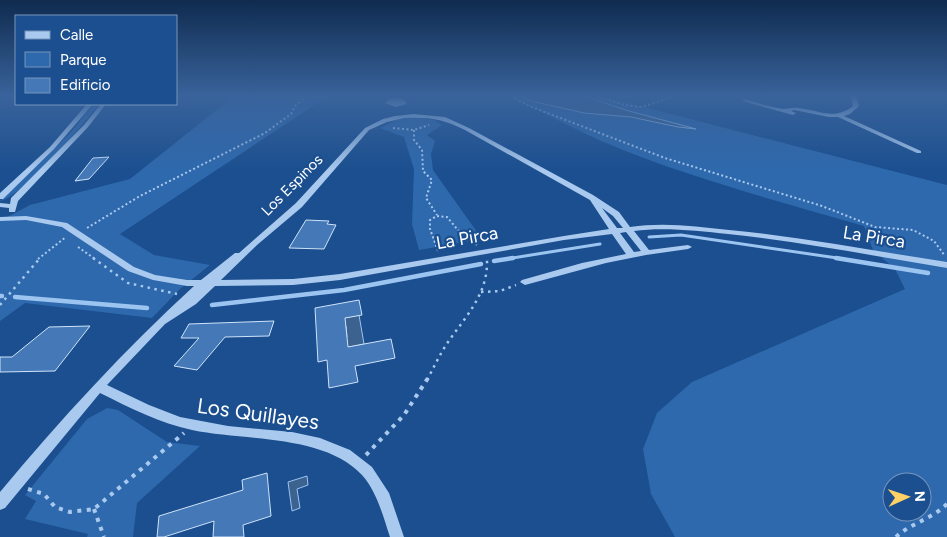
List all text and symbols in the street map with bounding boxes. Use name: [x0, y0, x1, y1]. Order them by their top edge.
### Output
legend: [15, 15, 178, 105]
text: Calle: [60, 26, 93, 44]
text: Parque: [60, 51, 107, 69]
text: Edificio: [60, 76, 111, 94]
street label: Los Espinos: [258, 151, 326, 219]
street label: La Pirca: [841, 221, 907, 253]
street label: La Pirca: [434, 222, 500, 254]
street label: Los Quillayes: [195, 393, 321, 434]
north arrow: [882, 472, 932, 522]
text: N: [911, 490, 928, 502]

